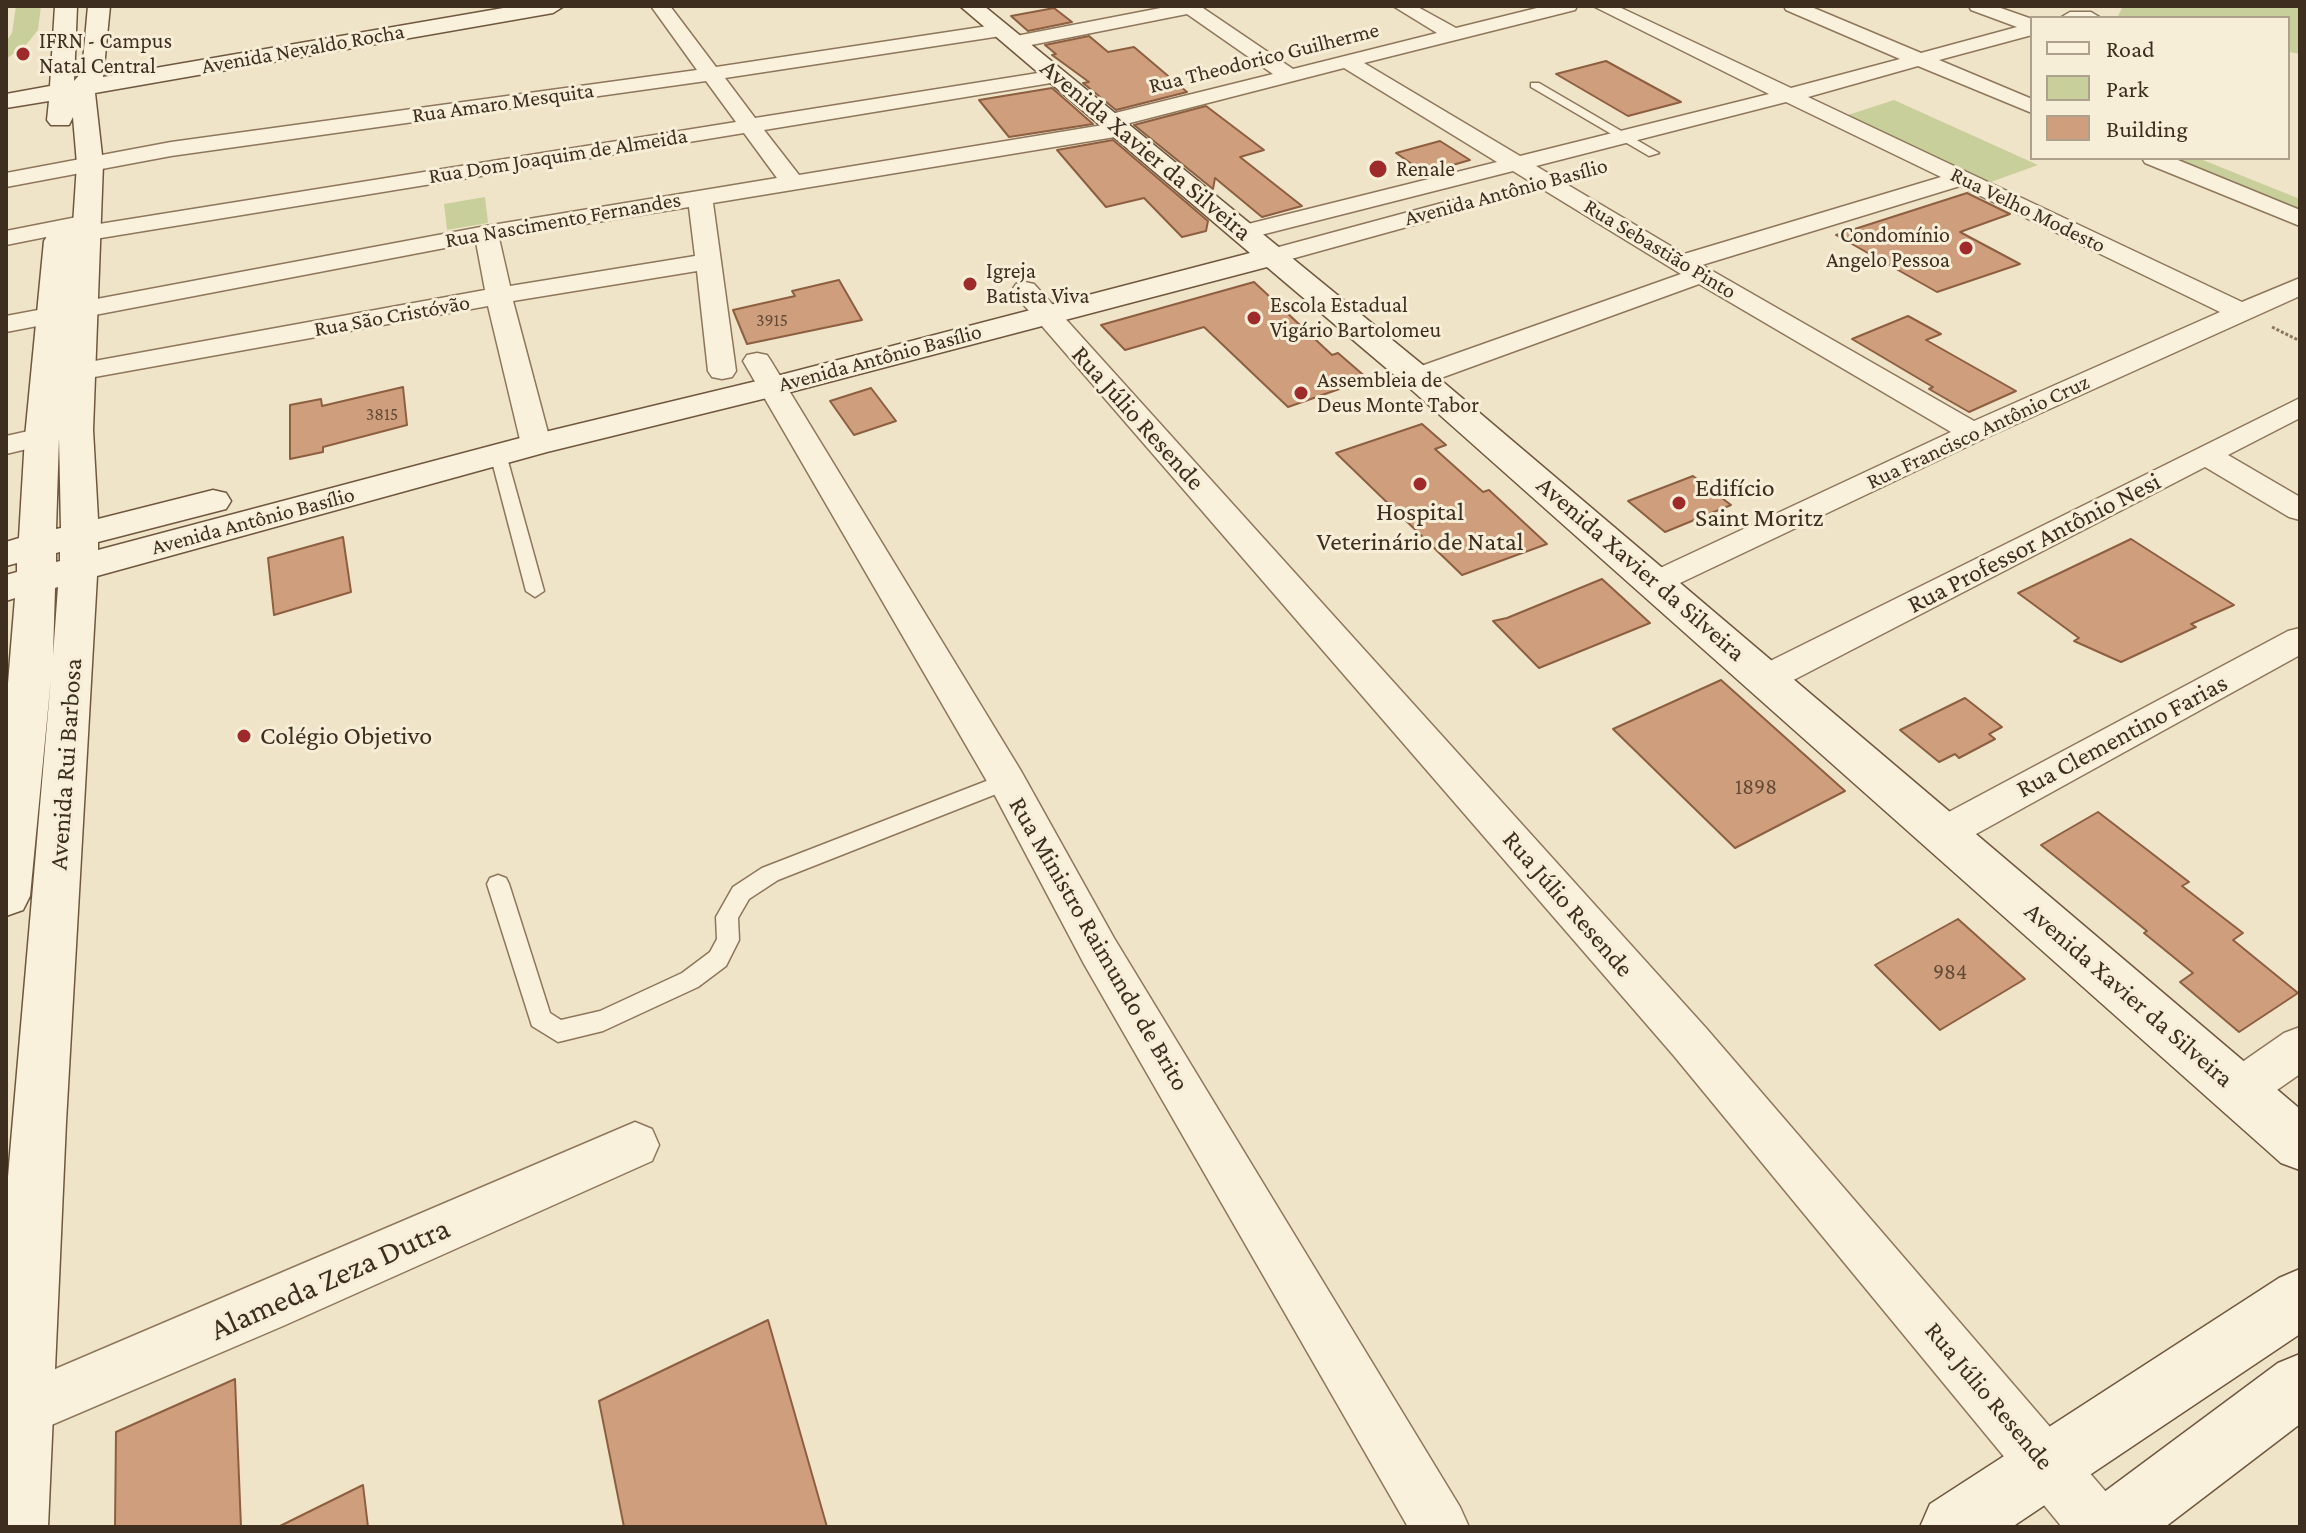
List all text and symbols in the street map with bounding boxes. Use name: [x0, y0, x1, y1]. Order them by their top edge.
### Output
legend: [2030, 16, 2290, 160]
street label: Rua Theodorico Guilherme: [1146, 17, 1382, 99]
street label: Avenida Nevaldo Rocha: [200, 18, 406, 80]
place label: IFRN - Campus Natal Central: [39, 28, 172, 80]
text: Road: [2106, 35, 2155, 62]
marker: IFRN - Campus Natal Central: [14, 45, 32, 63]
street label: Avenida Xavier da Silveira: [1034, 52, 1258, 248]
text: Park: [2106, 75, 2149, 102]
street label: Rua Amaro Mesquita: [410, 77, 596, 129]
text: Building: [2106, 115, 2188, 142]
street label: Rua Dom Joaquim de Almeida: [427, 122, 689, 190]
street label: Avenida Antônio Basílio: [1402, 152, 1610, 232]
place label: Renale: [1396, 156, 1455, 182]
marker: Renale: [1367, 158, 1389, 180]
street label: Rua Velho Modesto: [1946, 161, 2110, 259]
street label: Rua Nascimento Fernandes: [443, 186, 683, 254]
street label: Rua Sebastião Pinto: [1579, 193, 1741, 305]
place label: Condomínio Angelo Pessoa: [1826, 222, 1950, 274]
marker: Condomínio Angelo Pessoa: [1957, 239, 1975, 257]
place label: Igreja Batista Viva: [986, 258, 1090, 310]
marker: Igreja Batista Viva: [961, 275, 979, 293]
street label: Rua São Cristóvão: [312, 289, 472, 343]
place label: Escola Estadual Vigário Bartolomeu: [1270, 292, 1441, 344]
house number: 3915: [756, 309, 788, 331]
marker: Escola Estadual Vigário Bartolomeu: [1245, 309, 1263, 327]
street label: Avenida Antônio Basílio: [776, 318, 984, 398]
street label: Rua Júlio Resende: [1065, 339, 1211, 497]
place label: Assembleia de Deus Monte Tabor: [1317, 367, 1479, 418]
street label: Rua Francisco Antônio Cruz: [1863, 369, 2093, 495]
marker: Assembleia de Deus Monte Tabor: [1292, 384, 1310, 402]
house number: 3815: [366, 403, 398, 425]
street label: Rua Professor Antônio Nesi: [1902, 466, 2166, 620]
street label: Avenida Xavier da Silveira: [1530, 470, 1752, 668]
place label: Edifício Saint Moritz: [1695, 472, 1823, 534]
marker: Hospital Veterinário de Natal: [1411, 475, 1429, 493]
street label: Avenida Antônio Basílio: [149, 481, 357, 561]
marker: Edifício Saint Moritz: [1670, 494, 1688, 512]
place label: Hospital Veterinário de Natal: [1316, 496, 1524, 558]
street label: Avenida Rui Barbosa: [43, 657, 89, 871]
street label: Rua Clementino Farias: [2011, 667, 2233, 805]
place label: Colégio Objetivo: [260, 720, 432, 752]
marker: Colégio Objetivo: [235, 727, 253, 745]
house number: 1898: [1735, 774, 1777, 800]
street label: Rua Ministro Raimundo de Brito: [1002, 792, 1196, 1096]
street label: Rua Júlio Resende: [1496, 824, 1640, 984]
street label: Avenida Xavier da Silveira: [2018, 896, 2240, 1094]
house number: 984: [1933, 959, 1967, 985]
street label: Alameda Zeza Dutra: [204, 1209, 456, 1349]
street label: Rua Júlio Resende: [1918, 1315, 2060, 1477]

